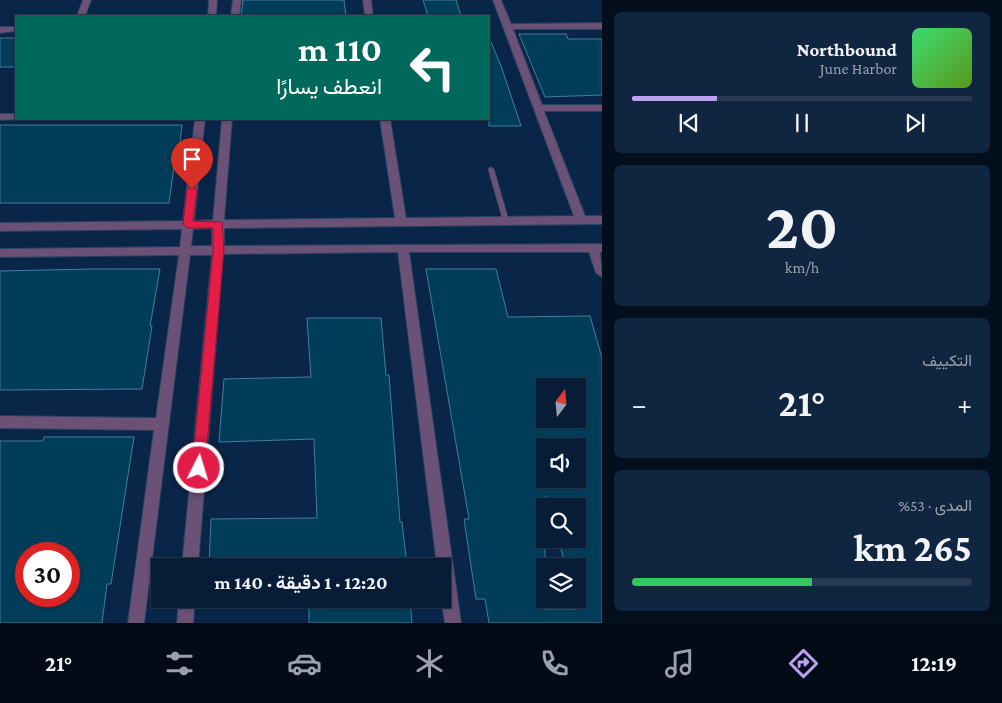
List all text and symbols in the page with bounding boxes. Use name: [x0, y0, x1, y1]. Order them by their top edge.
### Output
text: 110 m: [298, 30, 382, 69]
icon: left: [400, 35, 465, 100]
text: Northbound: [797, 39, 897, 60]
text: June Harbor: [820, 60, 897, 77]
text: انعطف يسارًا: [276, 74, 382, 99]
icon: previous: [675, 109, 703, 137]
icon: pause: [788, 109, 816, 137]
icon: next: [901, 109, 929, 137]
pin: [171, 138, 213, 189]
icon: arrive: [178, 145, 206, 173]
text: 20: [766, 190, 838, 262]
text: km/h: [785, 259, 819, 276]
text: التكييف: [922, 352, 972, 369]
north arrow: [536, 378, 586, 428]
map controls: [536, 378, 586, 608]
text: 21°: [778, 382, 826, 424]
text: −: [632, 389, 647, 420]
text: +: [957, 389, 972, 420]
button: sound: [536, 438, 586, 488]
position arrow: [172, 441, 224, 493]
text: المدى · 53%: [898, 497, 972, 514]
button: search: [536, 498, 586, 548]
text: 265 km: [854, 527, 972, 569]
speed limit sign: 30: [15, 542, 80, 607]
button: layers: [536, 558, 586, 608]
text: 12:20 · 1 دقيقة · 140 m: [214, 572, 388, 593]
icon: filters: [162, 646, 197, 681]
icon: car: [287, 646, 322, 681]
icon: climate: [412, 646, 447, 681]
icon: phone: [537, 646, 572, 681]
icon: music: [662, 646, 697, 681]
icon: directions: [786, 646, 821, 681]
text: 21°: [45, 651, 72, 676]
text: 12:19: [911, 651, 957, 676]

